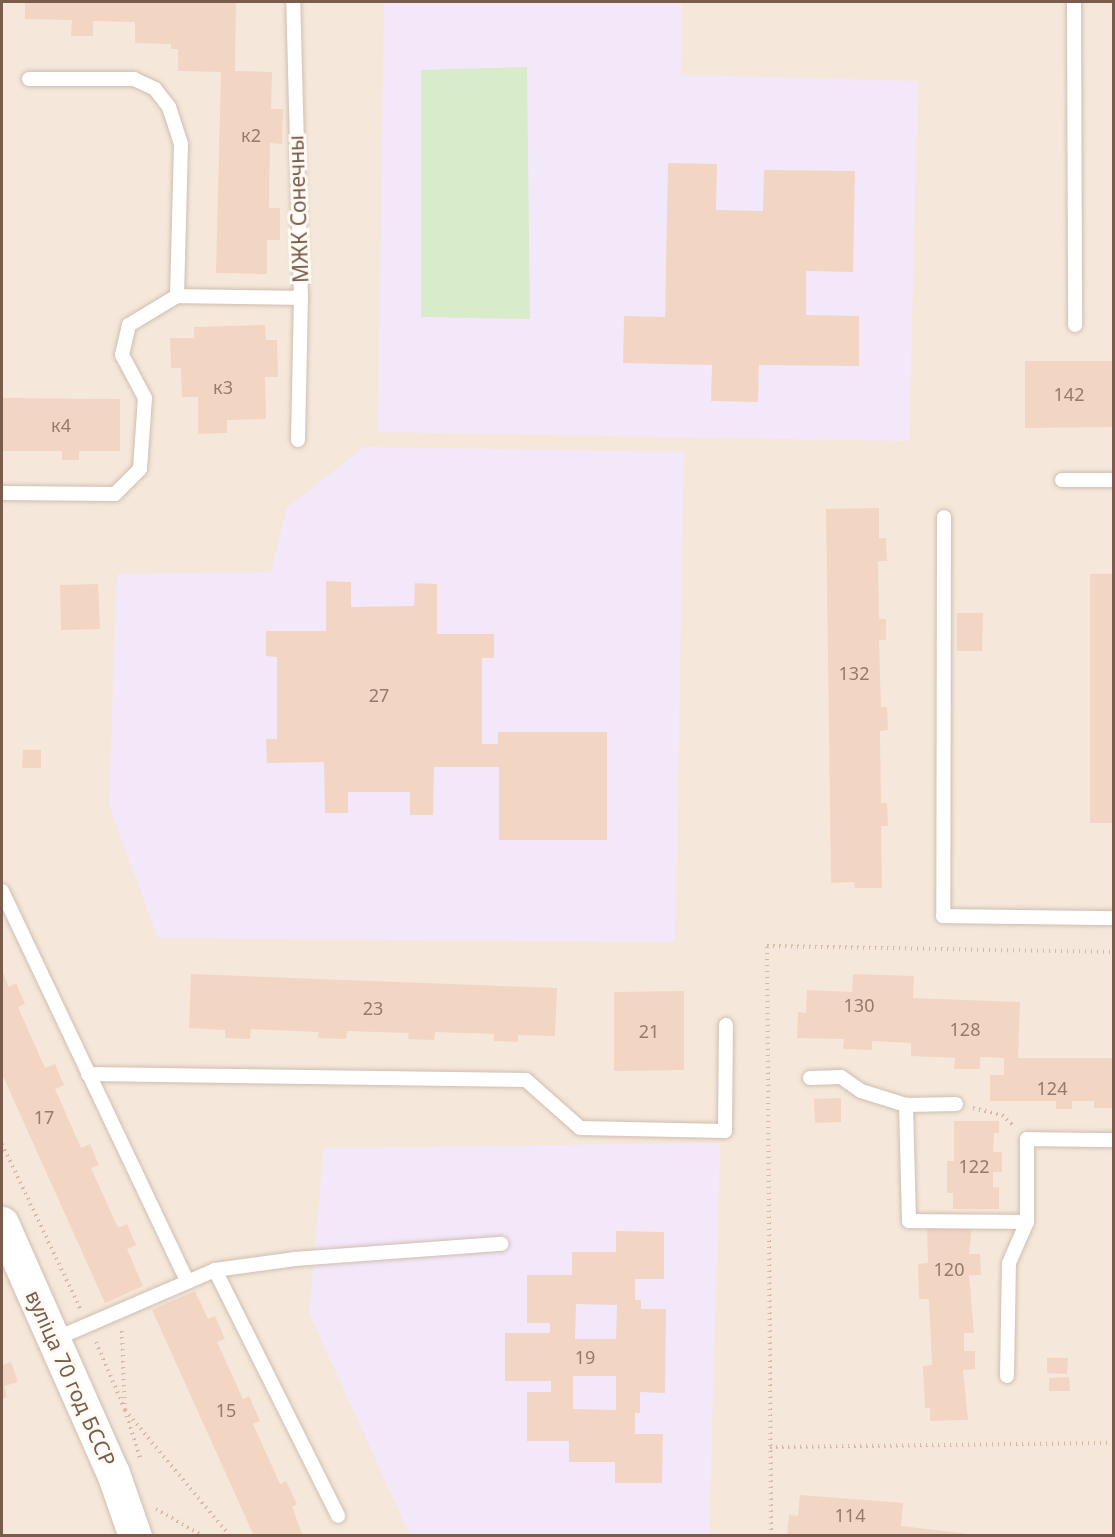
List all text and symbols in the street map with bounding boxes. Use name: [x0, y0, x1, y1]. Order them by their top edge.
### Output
house number: к2: [241, 124, 261, 146]
street label: МЖК Сонечны: [283, 135, 313, 283]
house number: к3: [213, 376, 233, 398]
house number: 142: [1054, 383, 1084, 405]
house number: к4: [51, 414, 71, 436]
house number: 132: [839, 662, 869, 684]
house number: 27: [369, 684, 389, 706]
house number: 130: [844, 994, 874, 1016]
house number: 23: [363, 997, 383, 1019]
house number: 128: [950, 1018, 980, 1040]
house number: 21: [639, 1020, 659, 1042]
house number: 124: [1037, 1077, 1067, 1099]
house number: 17: [34, 1106, 54, 1128]
house number: 122: [959, 1155, 989, 1177]
house number: 120: [934, 1258, 964, 1280]
street label: вуліца 70 год БССР: [21, 1286, 121, 1470]
house number: 19: [575, 1346, 595, 1368]
house number: 15: [216, 1399, 236, 1421]
house number: 114: [835, 1504, 865, 1526]

